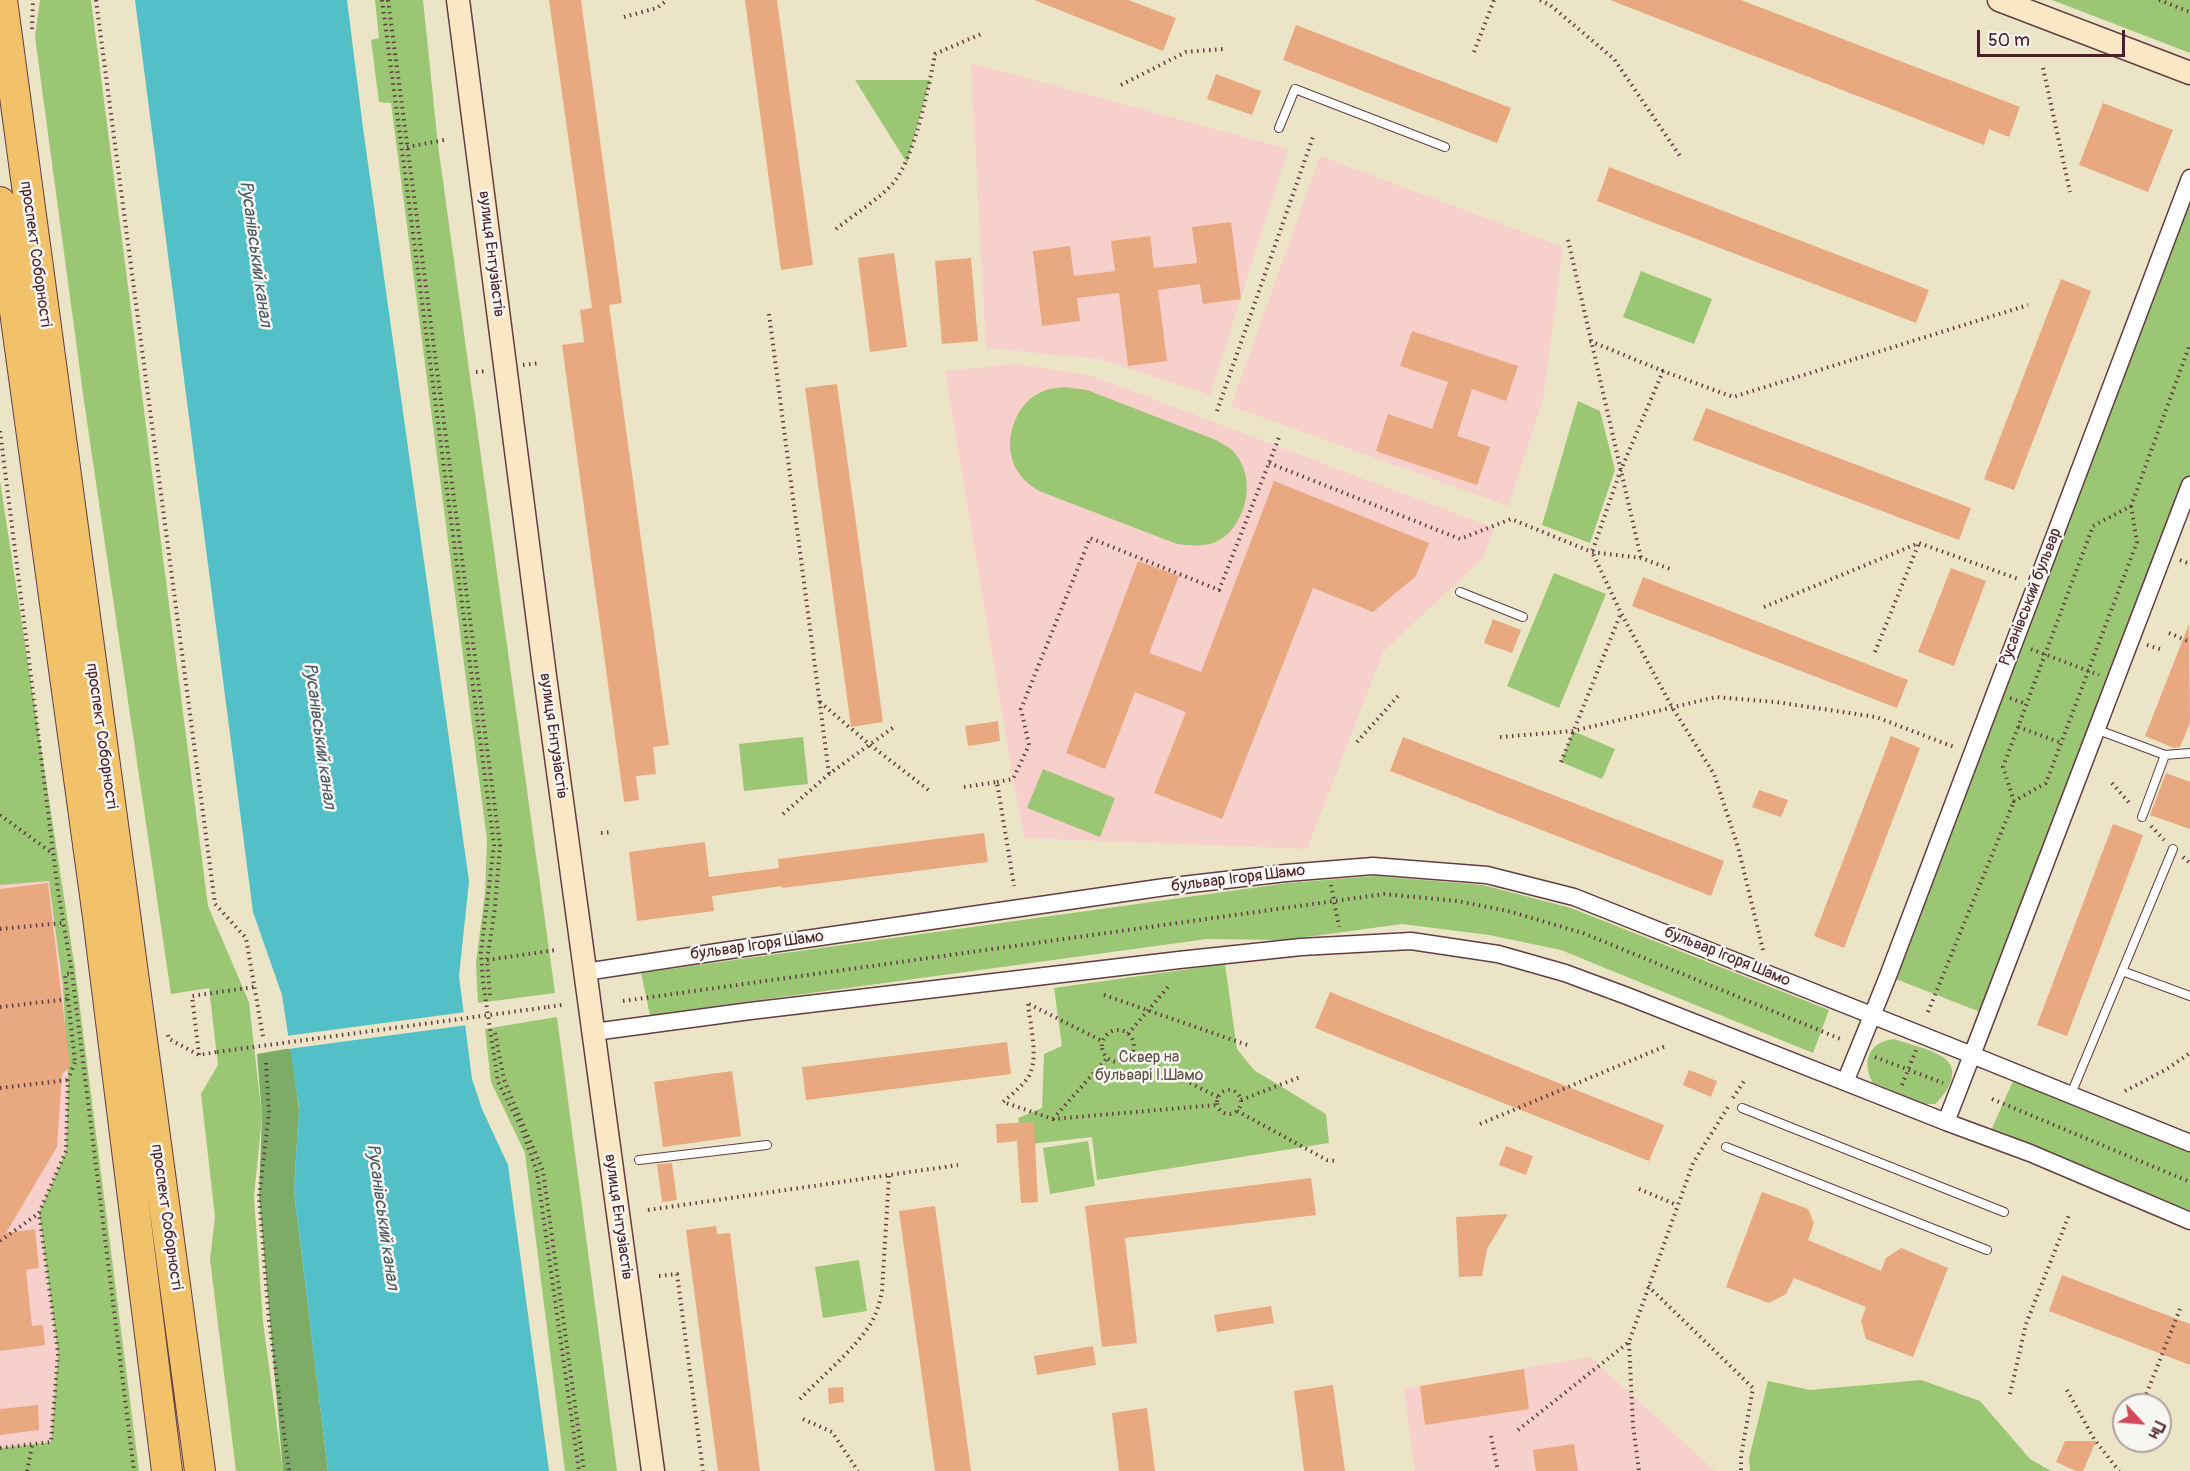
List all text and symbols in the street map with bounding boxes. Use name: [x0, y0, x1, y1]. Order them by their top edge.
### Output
scale bar: [1980, 18, 2128, 56]
text: 50 m: [1988, 29, 2030, 52]
street label: проспект Соборності: [15, 180, 55, 328]
water label: Русанівський канал: [234, 180, 276, 328]
street label: вулиця Ентузіастів: [474, 190, 508, 318]
street label: Русанівський бульвар: [1996, 526, 2066, 668]
street label: проспект Соборності: [81, 662, 121, 810]
water label: Русанівський канал: [298, 662, 340, 810]
street label: вулиця Ентузіастів: [535, 672, 571, 800]
street label: бульвар Ігоря Шамо: [1170, 861, 1306, 897]
street label: бульвар Ігоря Шамо: [1661, 923, 1793, 991]
street label: бульвар Ігоря Шамо: [689, 927, 825, 965]
park label: Сквер на бульварі І.Шамо: [1095, 1048, 1203, 1086]
street label: проспект Соборності: [146, 1143, 186, 1291]
water label: Русанівський канал: [361, 1143, 403, 1291]
street label: вулиця Ентузіастів: [600, 1153, 636, 1281]
north arrow: [2112, 1393, 2172, 1453]
text: Пн: [2144, 1418, 2169, 1442]

